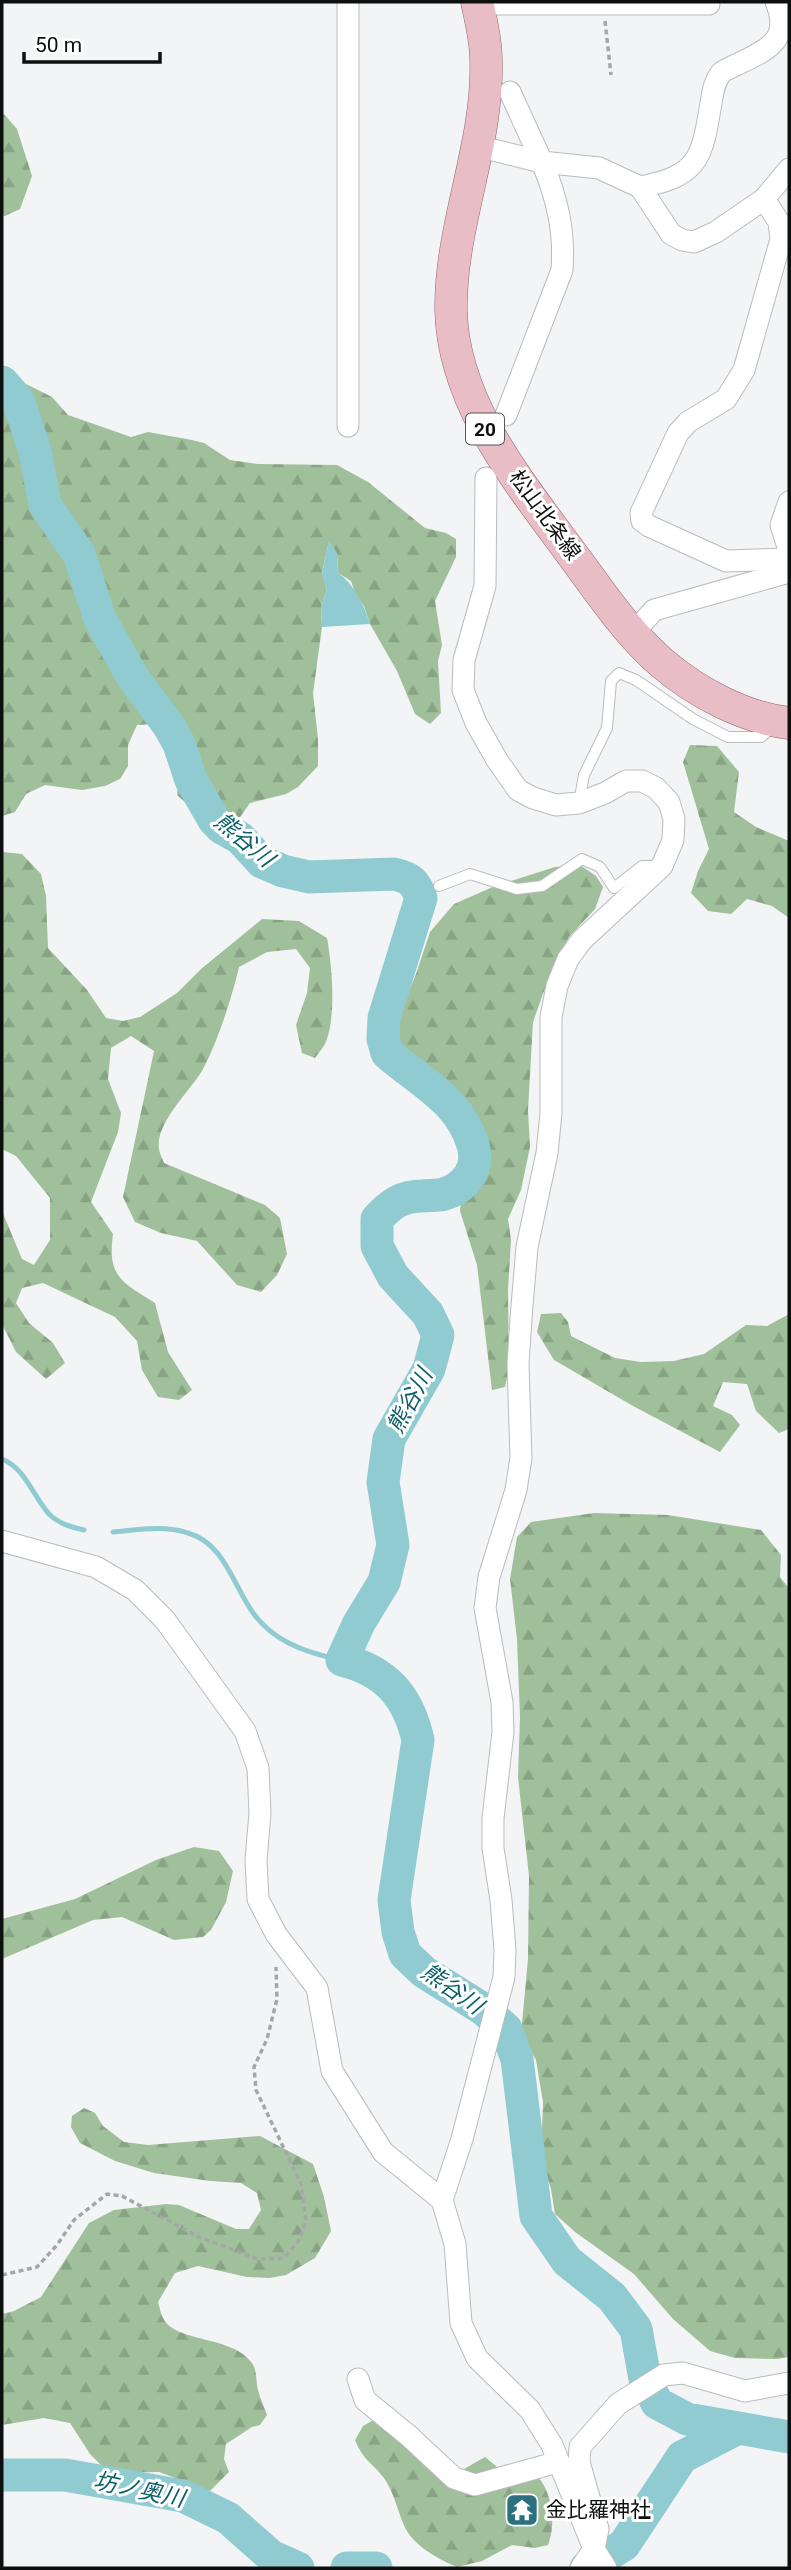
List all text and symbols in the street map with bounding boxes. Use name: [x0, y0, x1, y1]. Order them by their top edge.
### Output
scale bar: [24, 21, 161, 65]
text: 50 m: [35, 33, 82, 57]
road number: 20: [466, 414, 504, 444]
street label: 松山北条線: [504, 465, 586, 565]
water label: 熊谷川: [209, 807, 281, 874]
water label: 熊谷川: [382, 1362, 440, 1438]
water label: 熊谷川: [416, 1958, 490, 2022]
water label: 坊ノ奥川: [91, 2467, 190, 2513]
temple icon: 金比羅神社: [503, 2491, 541, 2529]
place label: 金比羅神社: [546, 2498, 651, 2522]

